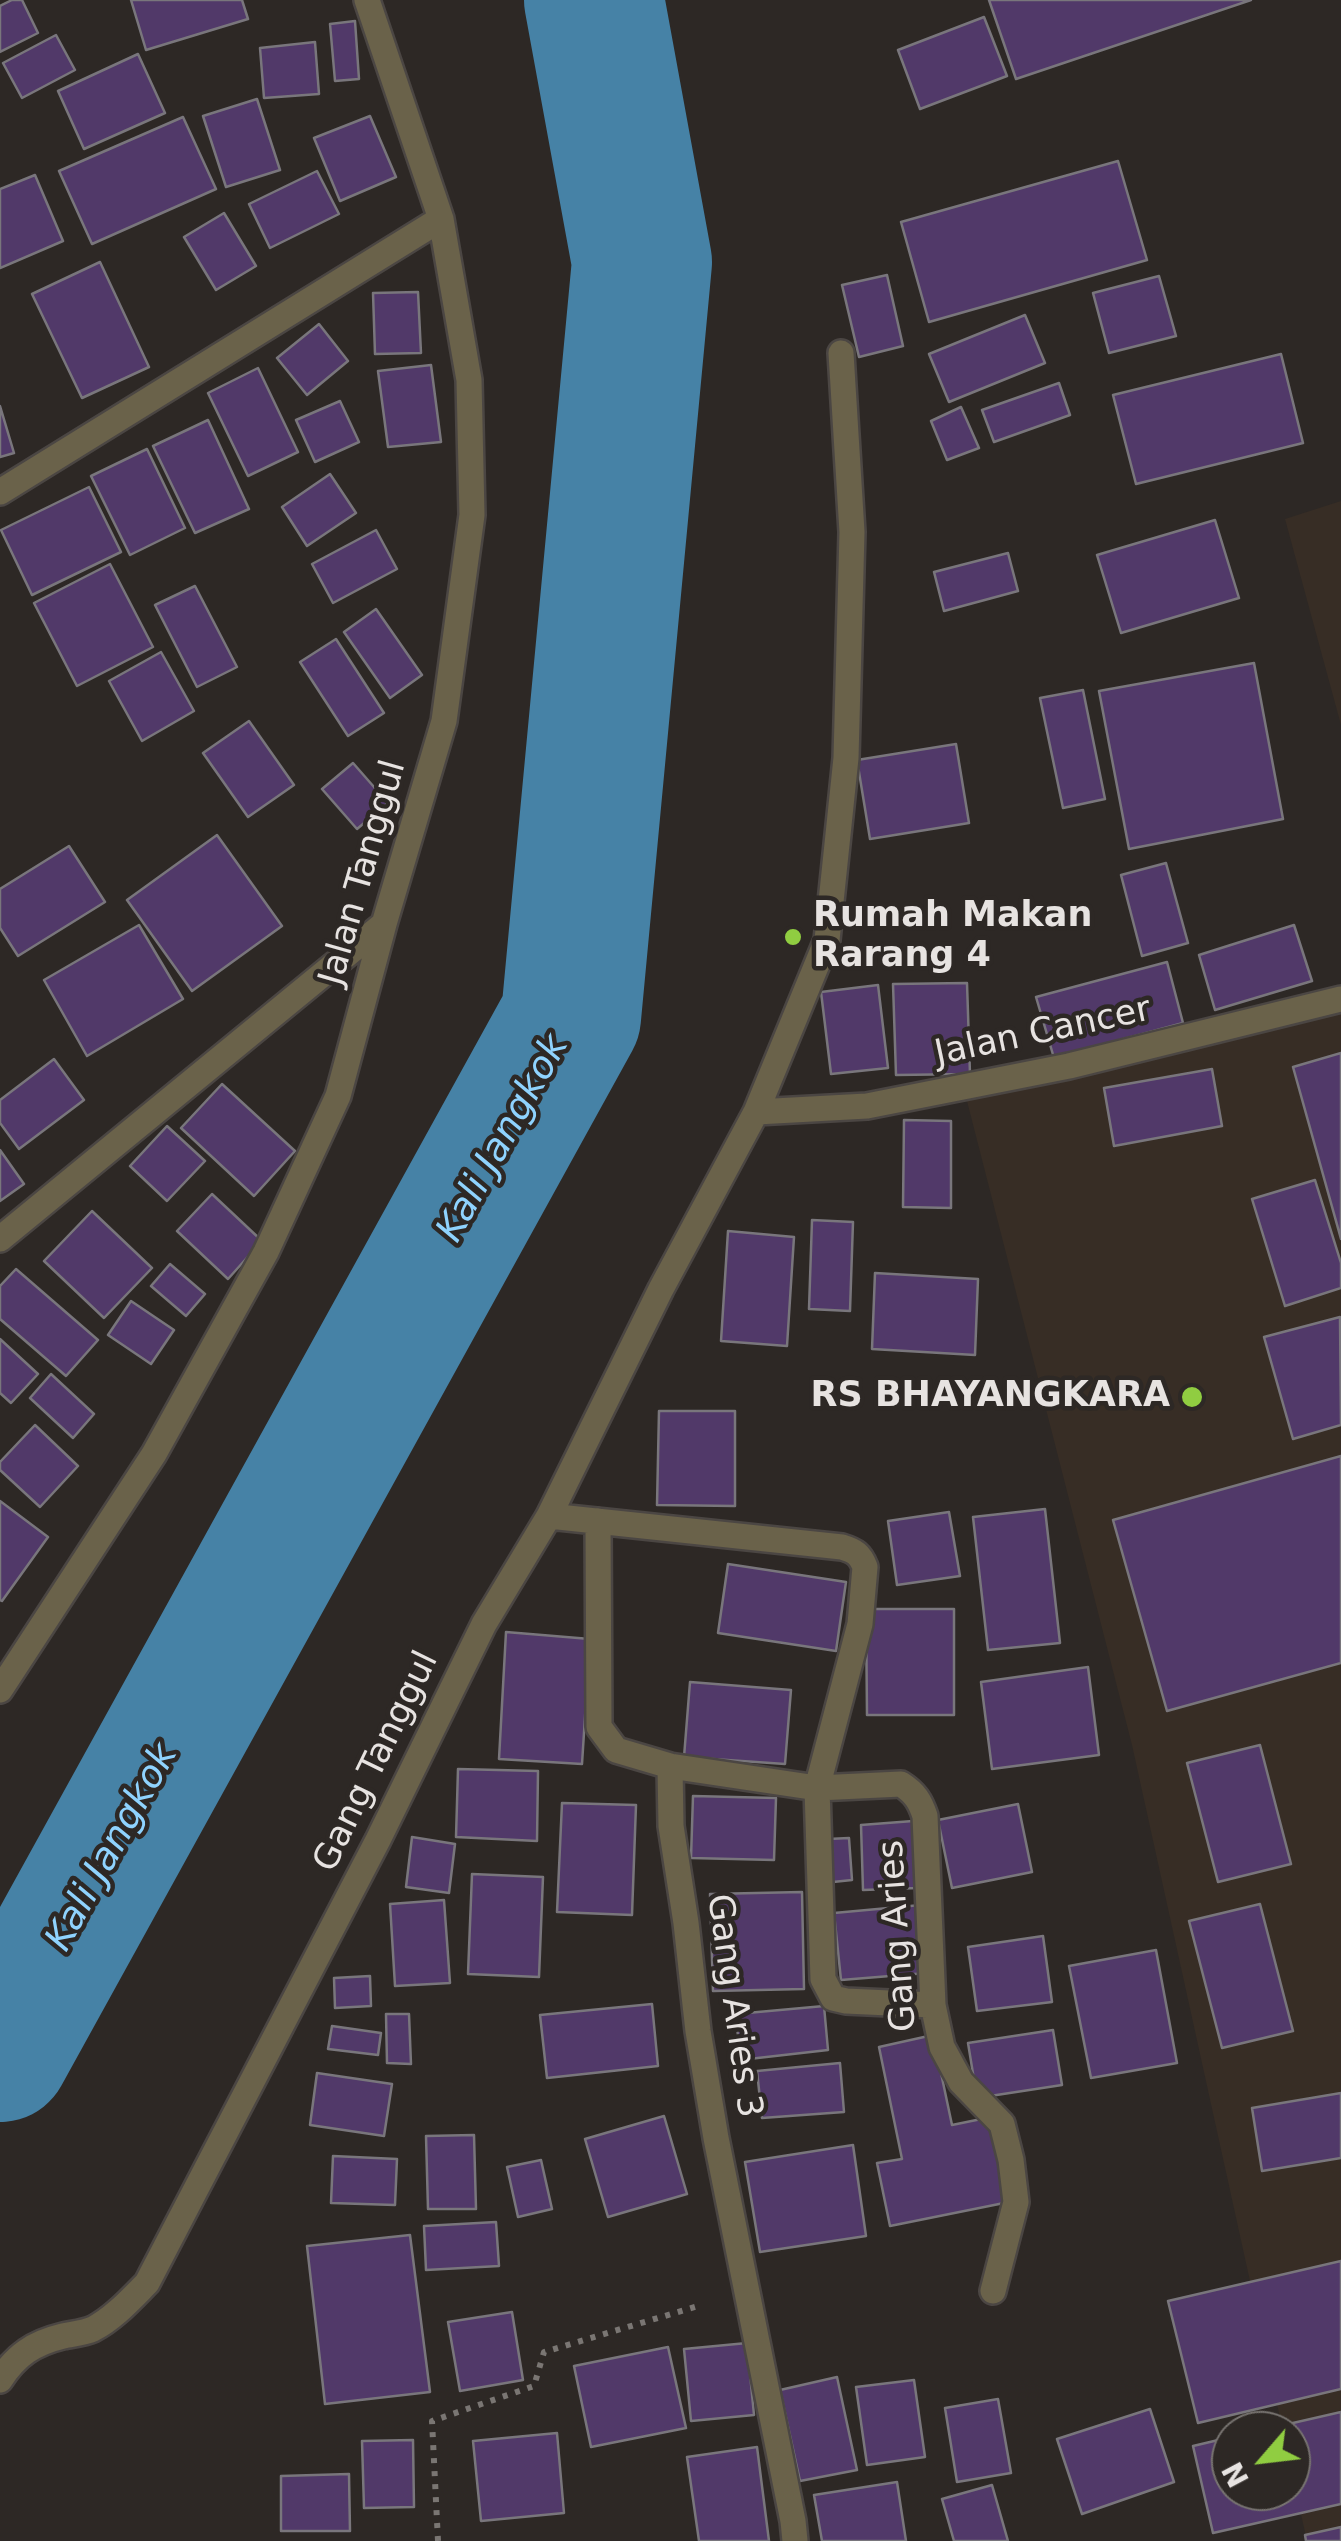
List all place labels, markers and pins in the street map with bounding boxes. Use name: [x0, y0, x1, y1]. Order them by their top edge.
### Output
place label: Rumah Makan Rarang 4: [813, 896, 1092, 978]
marker: Rumah Makan Rarang 4: [782, 926, 804, 948]
place label: RS BHAYANGKARA: [811, 1376, 1170, 1418]
marker: RS BHAYANGKARA: [1179, 1384, 1205, 1410]

